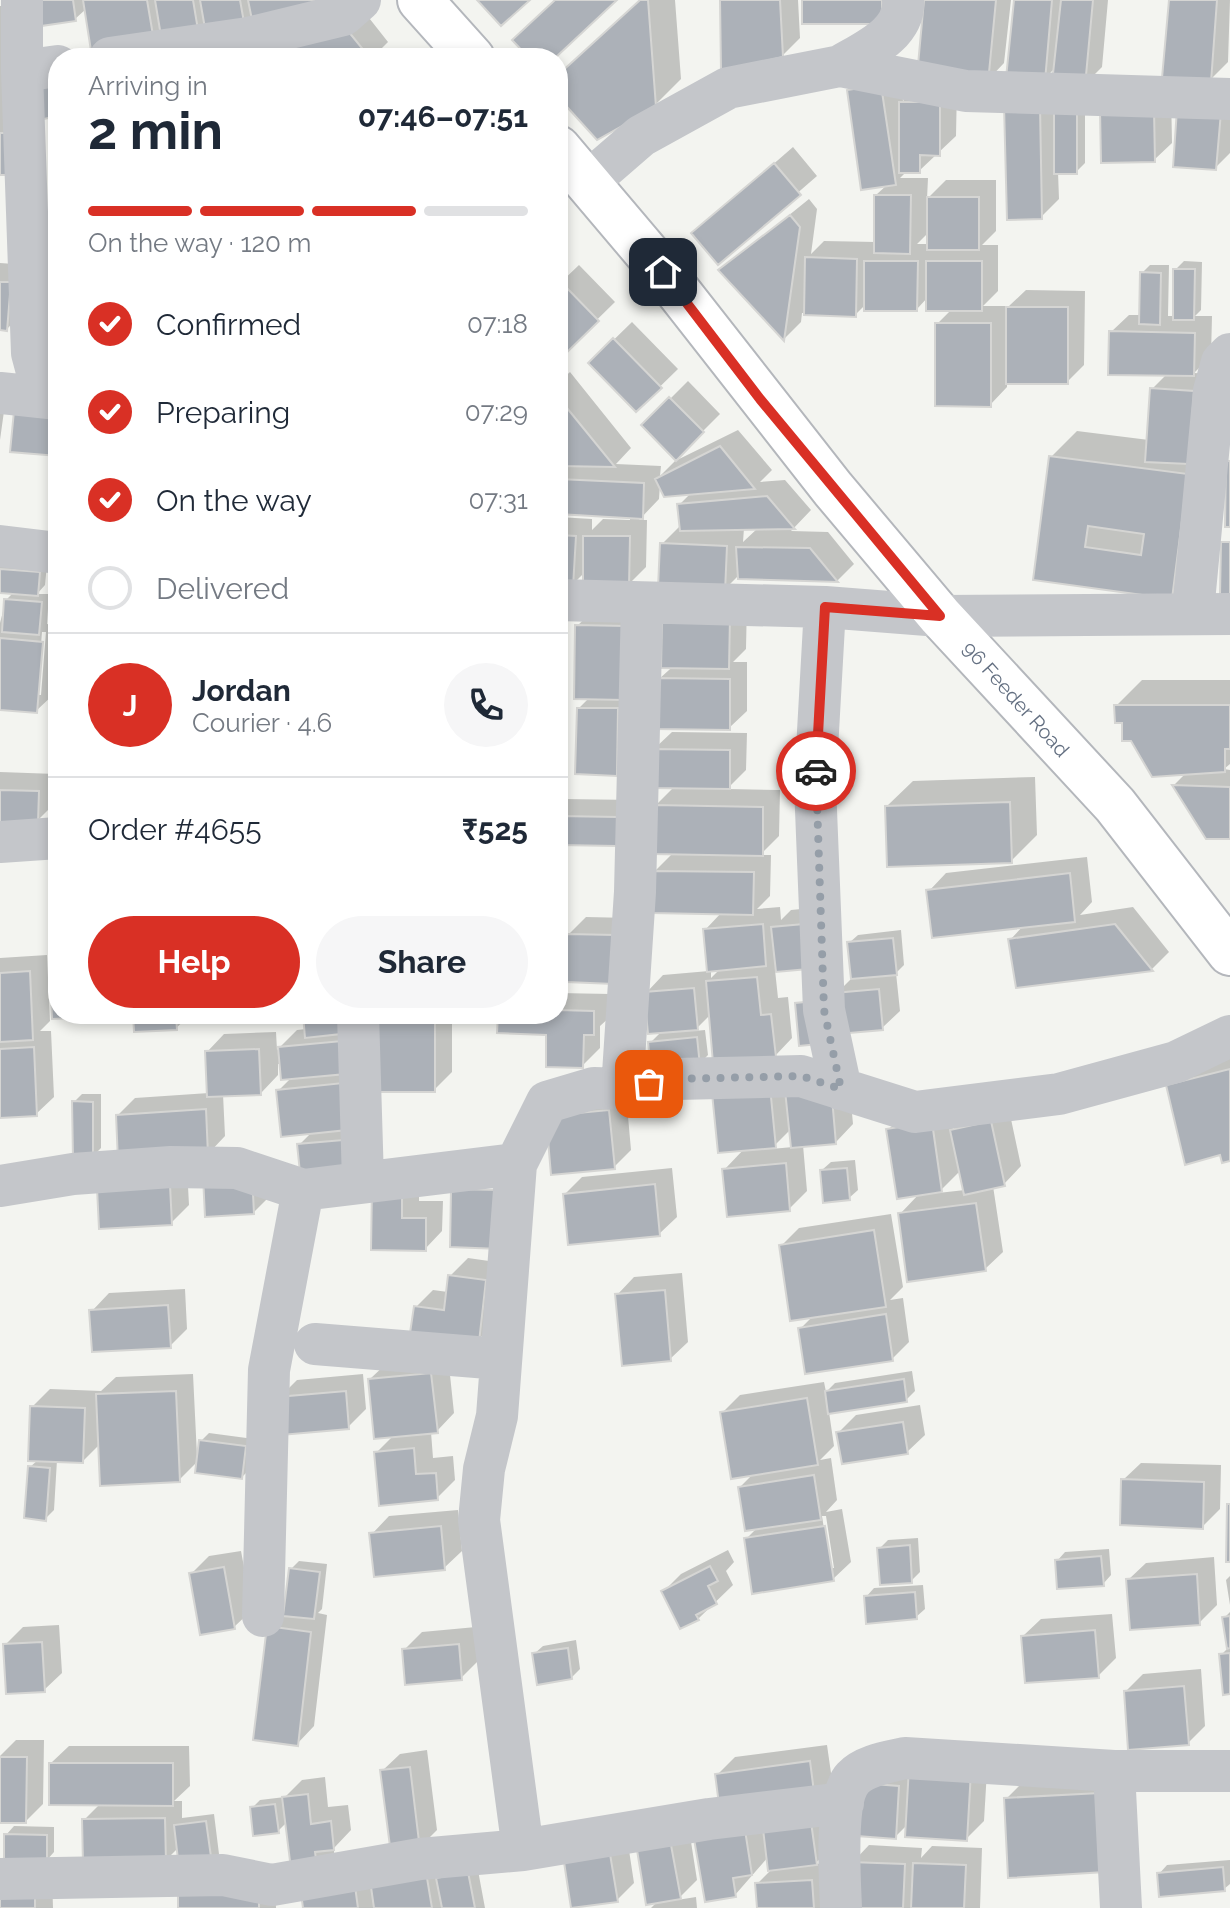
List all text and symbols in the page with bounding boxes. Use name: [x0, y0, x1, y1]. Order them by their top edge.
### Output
text: Arriving in: [88, 71, 208, 101]
text: 07:46–07:51: [358, 99, 528, 134]
text: 2 min: [88, 100, 223, 161]
text: On the way · 120 m: [88, 228, 312, 258]
pin: [629, 238, 697, 306]
icon: home: [641, 250, 685, 294]
icon: check: [88, 302, 132, 346]
text: Confirmed: [156, 307, 301, 342]
text: 07:18: [467, 309, 528, 339]
icon: check: [88, 390, 132, 434]
text: Preparing: [156, 395, 290, 430]
text: 07:29: [465, 397, 528, 427]
icon: check: [88, 478, 132, 522]
text: On the way: [156, 483, 312, 518]
text: 07:31: [468, 485, 528, 515]
text: Delivered: [156, 571, 289, 606]
street label: 96 Feeder Road: [958, 636, 1074, 762]
button: phone: [444, 663, 528, 747]
text: Jordan: [192, 673, 291, 708]
text: J: [123, 688, 137, 723]
text: Courier · 4.6: [192, 708, 332, 738]
courier: [776, 731, 856, 811]
icon: car: [794, 749, 838, 793]
text: Order #4655: [88, 812, 262, 847]
text: ₹525: [462, 812, 528, 847]
button: Help: [88, 916, 300, 1008]
button: Share: [316, 916, 528, 1008]
pin: [615, 1050, 683, 1118]
icon: bag: [627, 1062, 671, 1106]

